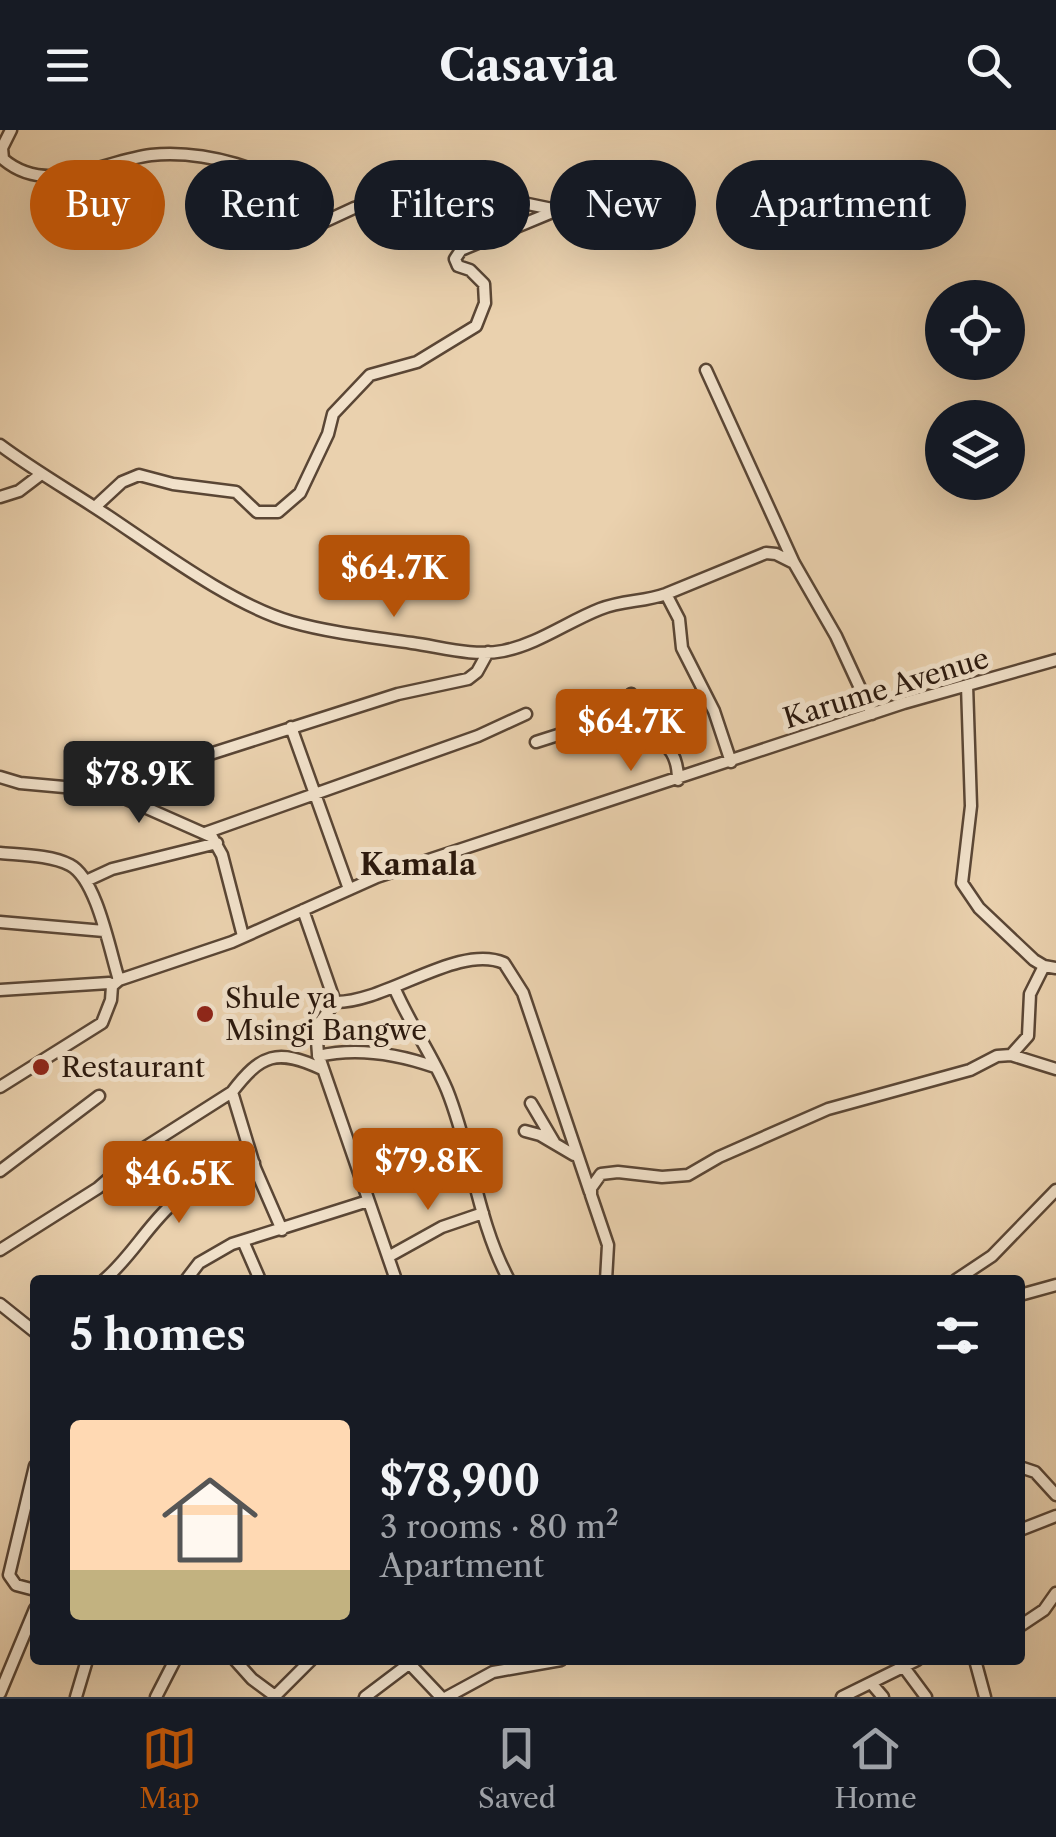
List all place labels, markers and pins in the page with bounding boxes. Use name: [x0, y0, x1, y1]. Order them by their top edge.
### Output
pin: $64.7K: [313, 535, 475, 620]
pin: $64.7K: [550, 689, 712, 774]
pin: $78.9K: [58, 741, 220, 826]
place label: Shule ya Msingi Bangwe: [225, 981, 427, 1047]
marker: Shule ya Msingi Bangwe: [194, 1003, 216, 1025]
place label: Restaurant: [61, 1050, 205, 1084]
marker: Restaurant: [30, 1056, 52, 1078]
pin: $79.8K: [347, 1128, 509, 1213]
pin: $46.5K: [98, 1141, 260, 1226]

